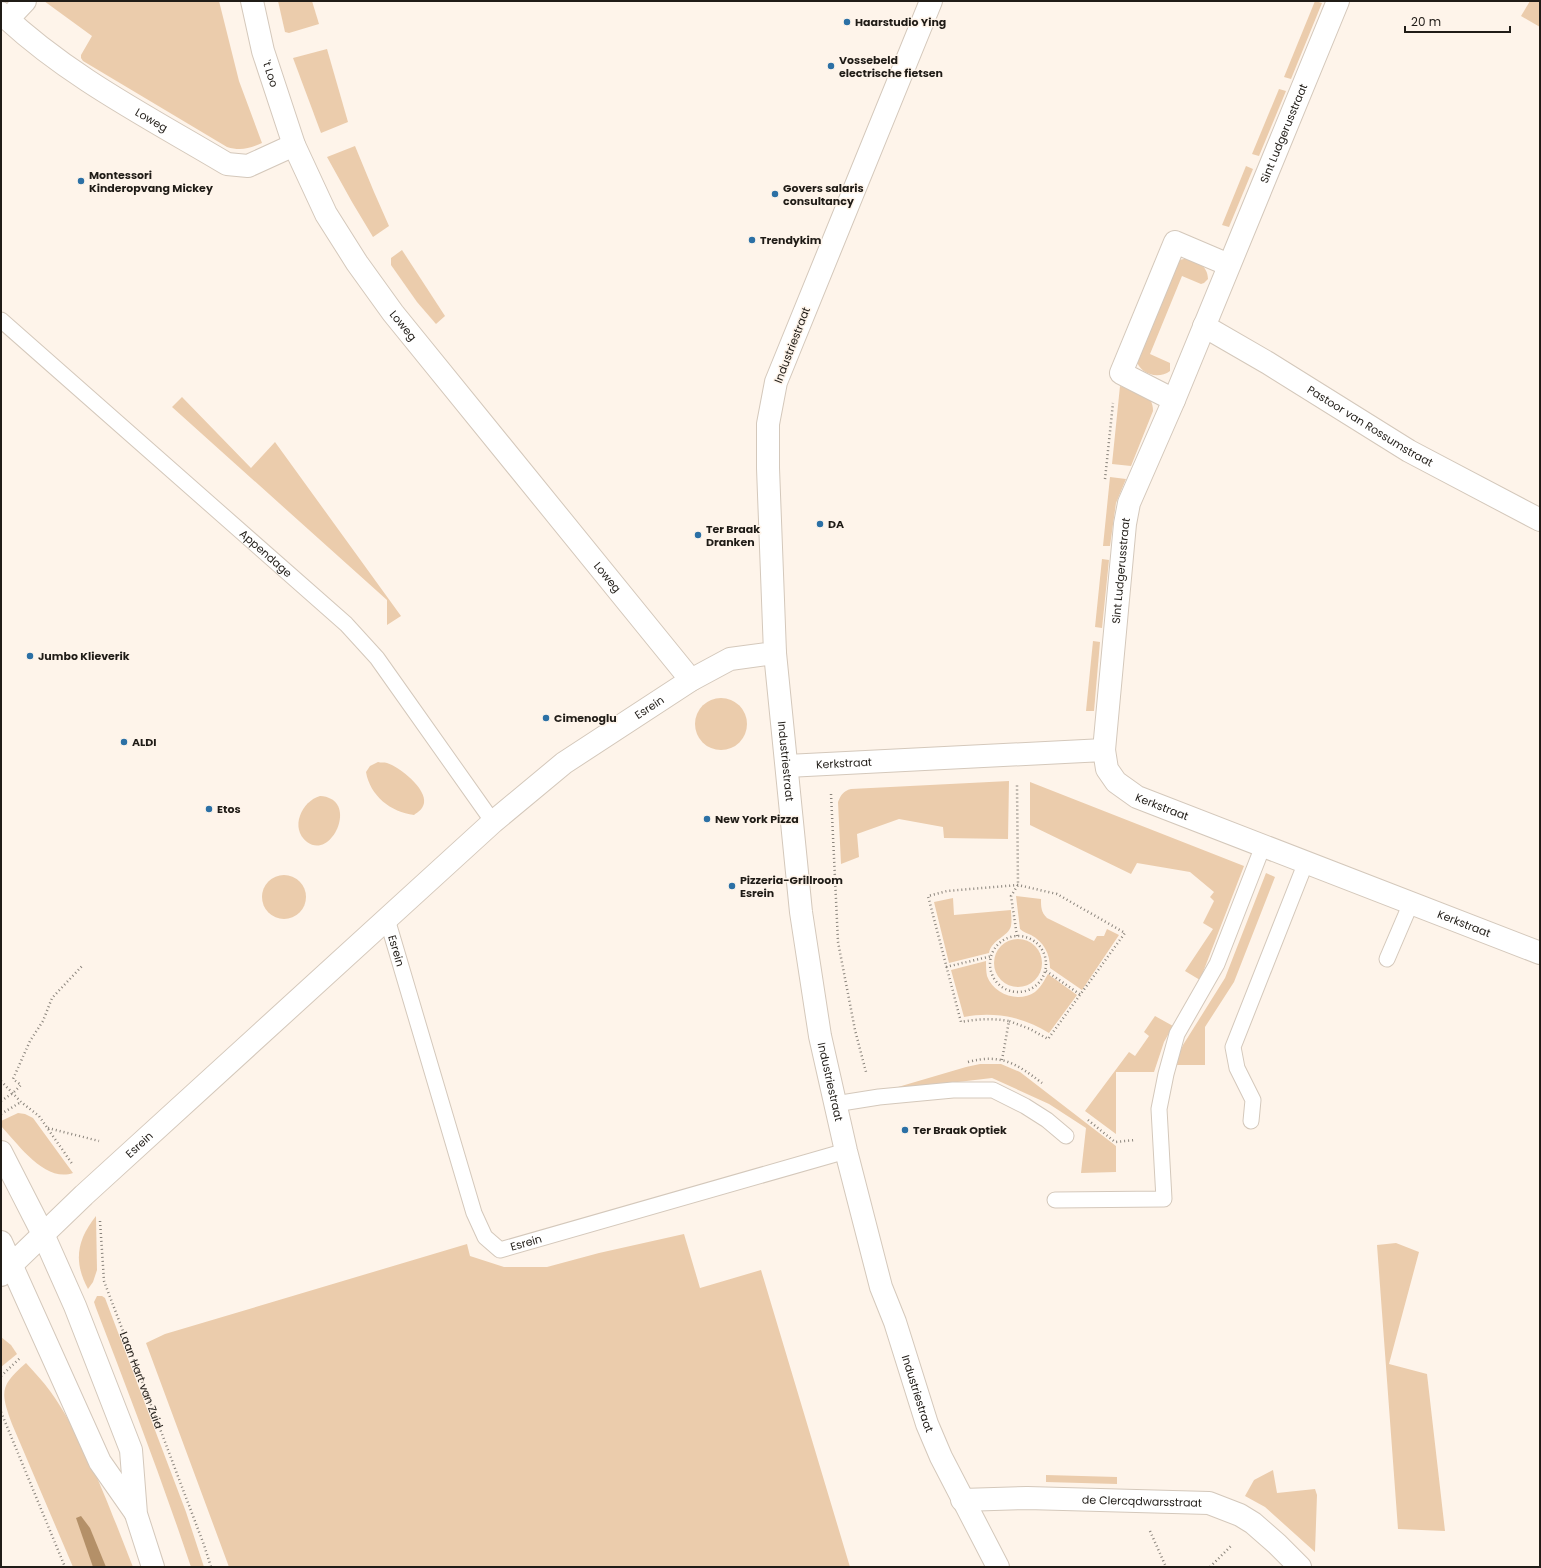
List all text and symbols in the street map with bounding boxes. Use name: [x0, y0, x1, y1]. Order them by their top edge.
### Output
scale bar: [1405, 8, 1510, 34]
text: 20 m: [1411, 13, 1441, 30]
place label: Haarstudio Ying: [855, 14, 946, 30]
marker: Haarstudio Ying: [842, 17, 852, 27]
place label: Vossebeld electrische fietsen: [839, 52, 943, 81]
street label: 't Loo: [259, 58, 282, 89]
marker: Vossebeld electrische fietsen: [826, 61, 836, 71]
street label: Sint Ludgerusstraat: [1256, 81, 1311, 186]
street label: Loweg: [132, 104, 171, 136]
place label: Montessori Kinderopvang Mickey: [89, 167, 213, 196]
marker: Montessori Kinderopvang Mickey: [76, 176, 86, 186]
place label: Govers salaris consultancy: [783, 180, 864, 209]
marker: Govers salaris consultancy: [770, 189, 780, 199]
place label: Trendykim: [760, 232, 822, 248]
marker: Trendykim: [747, 235, 757, 245]
street label: Industriestraat: [770, 305, 814, 385]
street label: Loweg: [386, 307, 420, 344]
street label: Pastoor van Rossumstraat: [1304, 381, 1436, 470]
place label: DA: [828, 516, 844, 532]
street label: Sint Ludgerusstraat: [1108, 516, 1134, 624]
marker: DA: [815, 519, 825, 529]
place label: Ter Braak Dranken: [706, 521, 760, 550]
street label: Appendage: [236, 526, 296, 581]
marker: Ter Braak Dranken: [693, 530, 703, 540]
street label: Loweg: [590, 558, 625, 596]
place label: Jumbo Klieverik: [38, 648, 130, 664]
marker: Jumbo Klieverik: [25, 651, 35, 661]
street label: Esrein: [631, 692, 667, 723]
place label: Cimenoglu: [554, 710, 617, 726]
marker: Cimenoglu: [541, 713, 551, 723]
street label: Industriestraat: [774, 720, 798, 802]
place label: ALDI: [132, 734, 157, 750]
marker: ALDI: [119, 737, 129, 747]
street label: Kerkstraat: [816, 754, 872, 773]
street label: Kerkstraat: [1133, 789, 1191, 824]
place label: Etos: [217, 801, 241, 817]
marker: Etos: [204, 804, 214, 814]
place label: New York Pizza: [715, 811, 799, 827]
marker: New York Pizza: [702, 814, 712, 824]
place label: Pizzeria-Grillroom Esrein: [740, 872, 843, 901]
marker: Pizzeria-Grillroom Esrein: [727, 881, 737, 891]
street label: Kerkstraat: [1435, 906, 1493, 941]
street label: Esrein: [384, 933, 409, 968]
street label: Industriestraat: [814, 1041, 847, 1123]
place label: Ter Braak Optiek: [913, 1122, 1007, 1138]
marker: Ter Braak Optiek: [900, 1125, 910, 1135]
street label: Esrein: [122, 1128, 156, 1161]
street label: Esrein: [508, 1230, 544, 1255]
street label: Laan Hart van Zuid: [116, 1329, 167, 1431]
street label: Industriestraat: [898, 1353, 938, 1435]
street label: de Clercqdwarsstraat: [1082, 1492, 1202, 1511]

